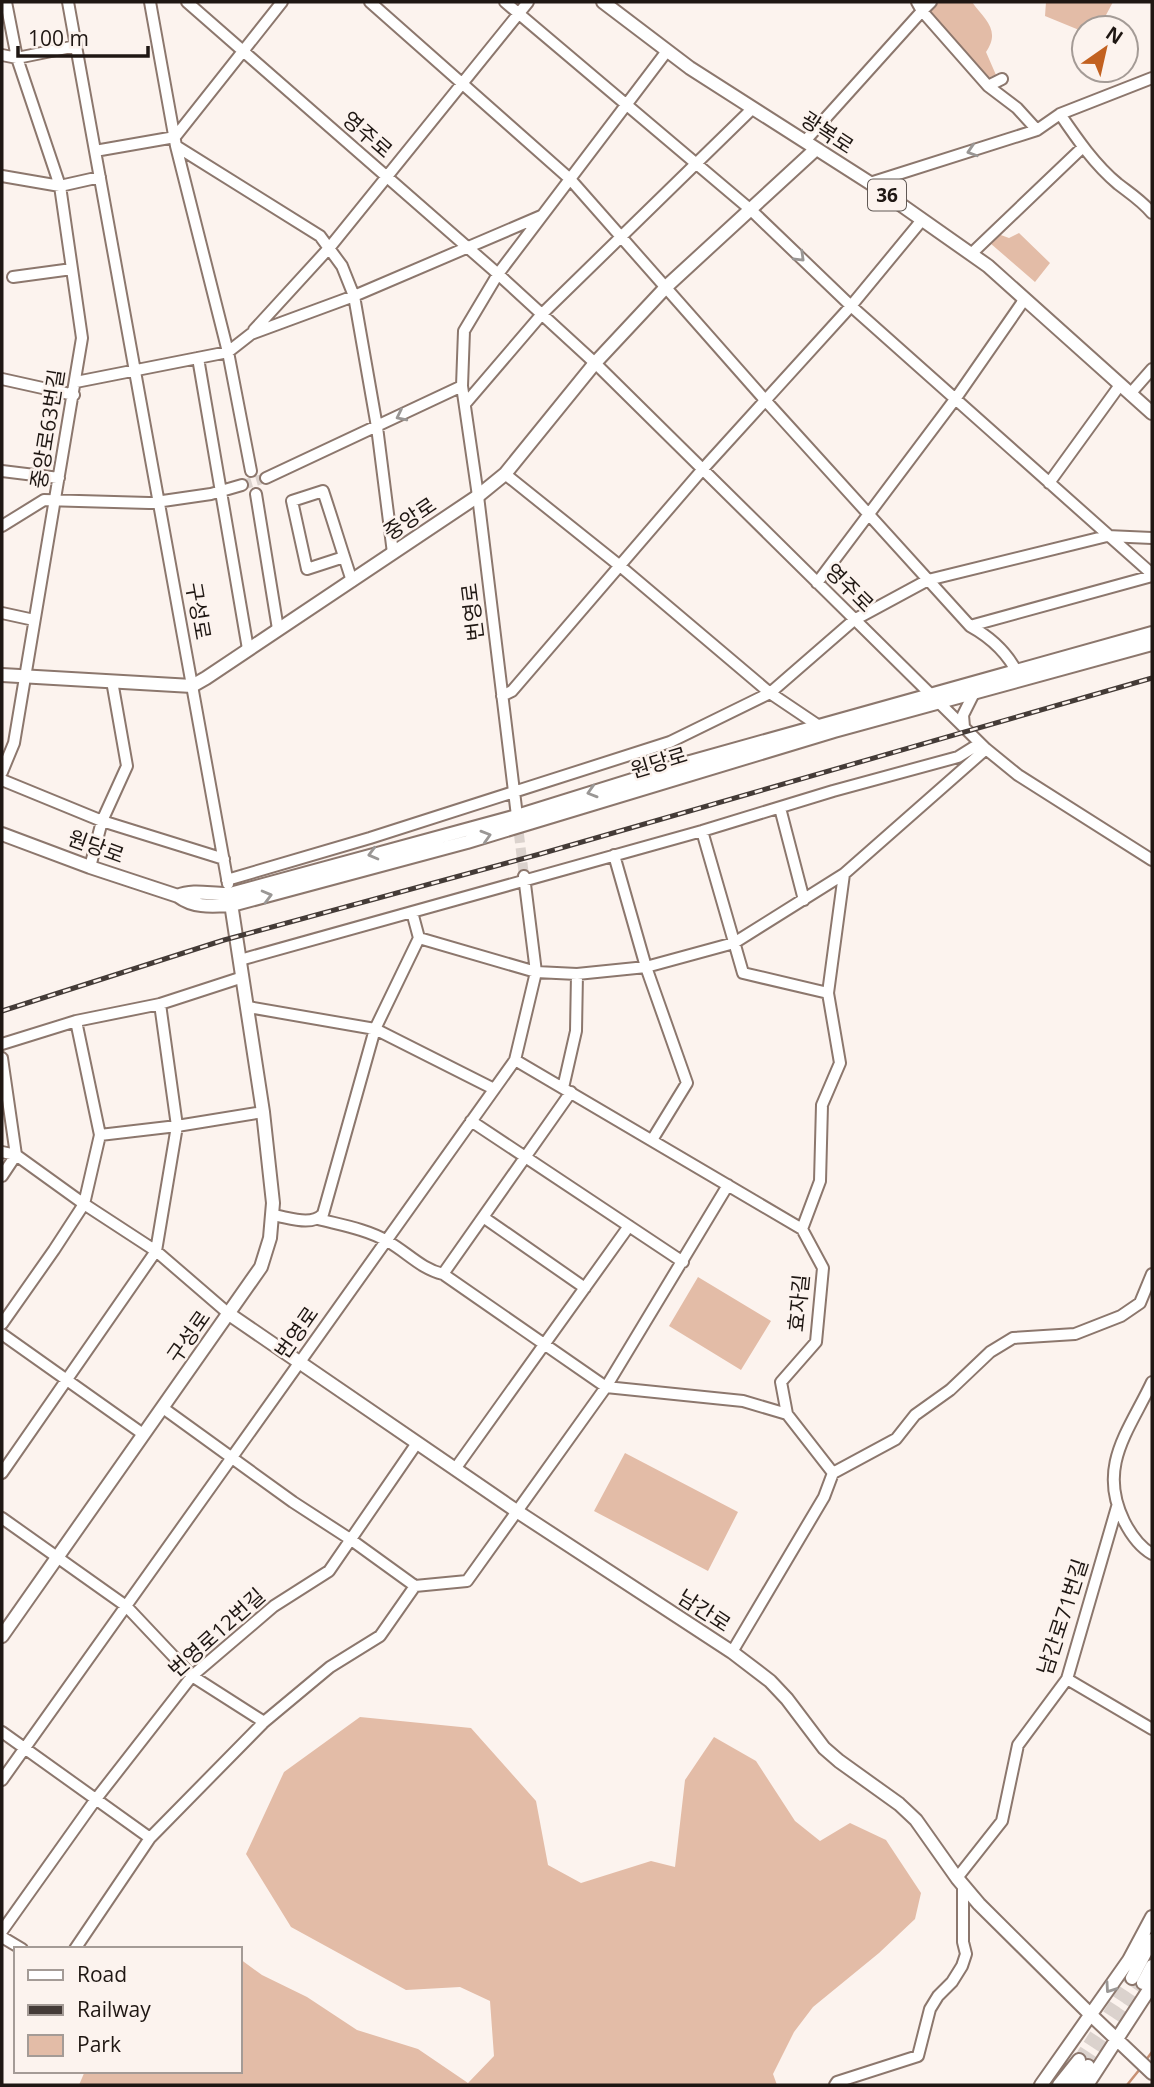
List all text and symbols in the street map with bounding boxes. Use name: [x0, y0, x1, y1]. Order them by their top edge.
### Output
scale bar: [18, 14, 147, 58]
north arrow: [1070, 14, 1140, 84]
text: N: [1101, 20, 1128, 50]
text: 100 m: [28, 24, 89, 52]
street label: 영주로: [337, 105, 399, 164]
street label: 광복로: [796, 105, 859, 160]
one-way arrow: [966, 142, 978, 157]
road number: 36: [868, 180, 906, 210]
one-way arrow: [791, 248, 804, 261]
street label: 중앙로63번길: [24, 367, 70, 491]
one-way arrow: [396, 407, 408, 421]
street label: 중앙로: [378, 490, 441, 546]
street label: 영주로: [819, 557, 880, 618]
street label: 구성로: [180, 580, 218, 642]
street label: 번영로: [455, 582, 489, 643]
street label: 원당로: [627, 740, 691, 784]
one-way arrow: [586, 783, 598, 798]
street label: 원당로: [64, 823, 128, 869]
one-way arrow: [479, 830, 492, 844]
one-way arrow: [367, 846, 379, 860]
one-way arrow: [260, 890, 272, 904]
street label: 효자길: [781, 1273, 815, 1333]
street label: 번영로: [268, 1301, 324, 1364]
street label: 구성로: [160, 1305, 216, 1368]
street label: 남간로71번길: [1030, 1555, 1094, 1678]
street label: 번영로12번길: [162, 1581, 271, 1683]
street label: 남간로: [673, 1583, 736, 1638]
legend: [14, 1947, 242, 2073]
text: Road: [77, 1960, 127, 1988]
one-way arrow: [1106, 1980, 1118, 1993]
text: Railway: [77, 1995, 151, 2023]
text: Park: [77, 2030, 121, 2058]

